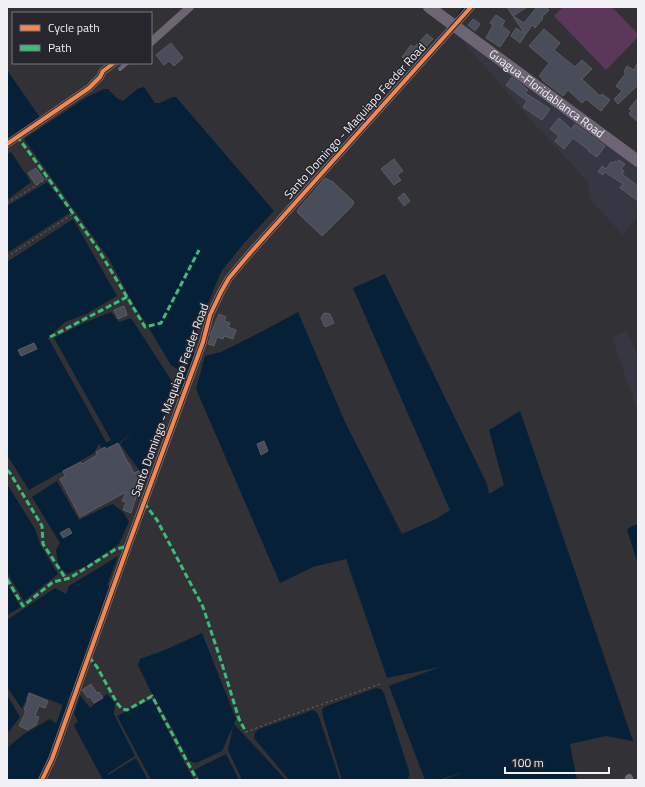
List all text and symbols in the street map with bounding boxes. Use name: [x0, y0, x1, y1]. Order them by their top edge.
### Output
legend: [12, 12, 152, 64]
text: Cycle path: [48, 18, 100, 37]
text: Path: [48, 38, 72, 57]
street label: Santo Domingo - Maquiapo Feeder Road: [279, 38, 430, 203]
street label: Guagua-Floridablanca Road: [485, 44, 609, 142]
street label: Santo Domingo - Maquiapo Feeder Road: [126, 301, 213, 499]
scale bar: [505, 749, 609, 775]
text: 100 m: [511, 753, 544, 772]

